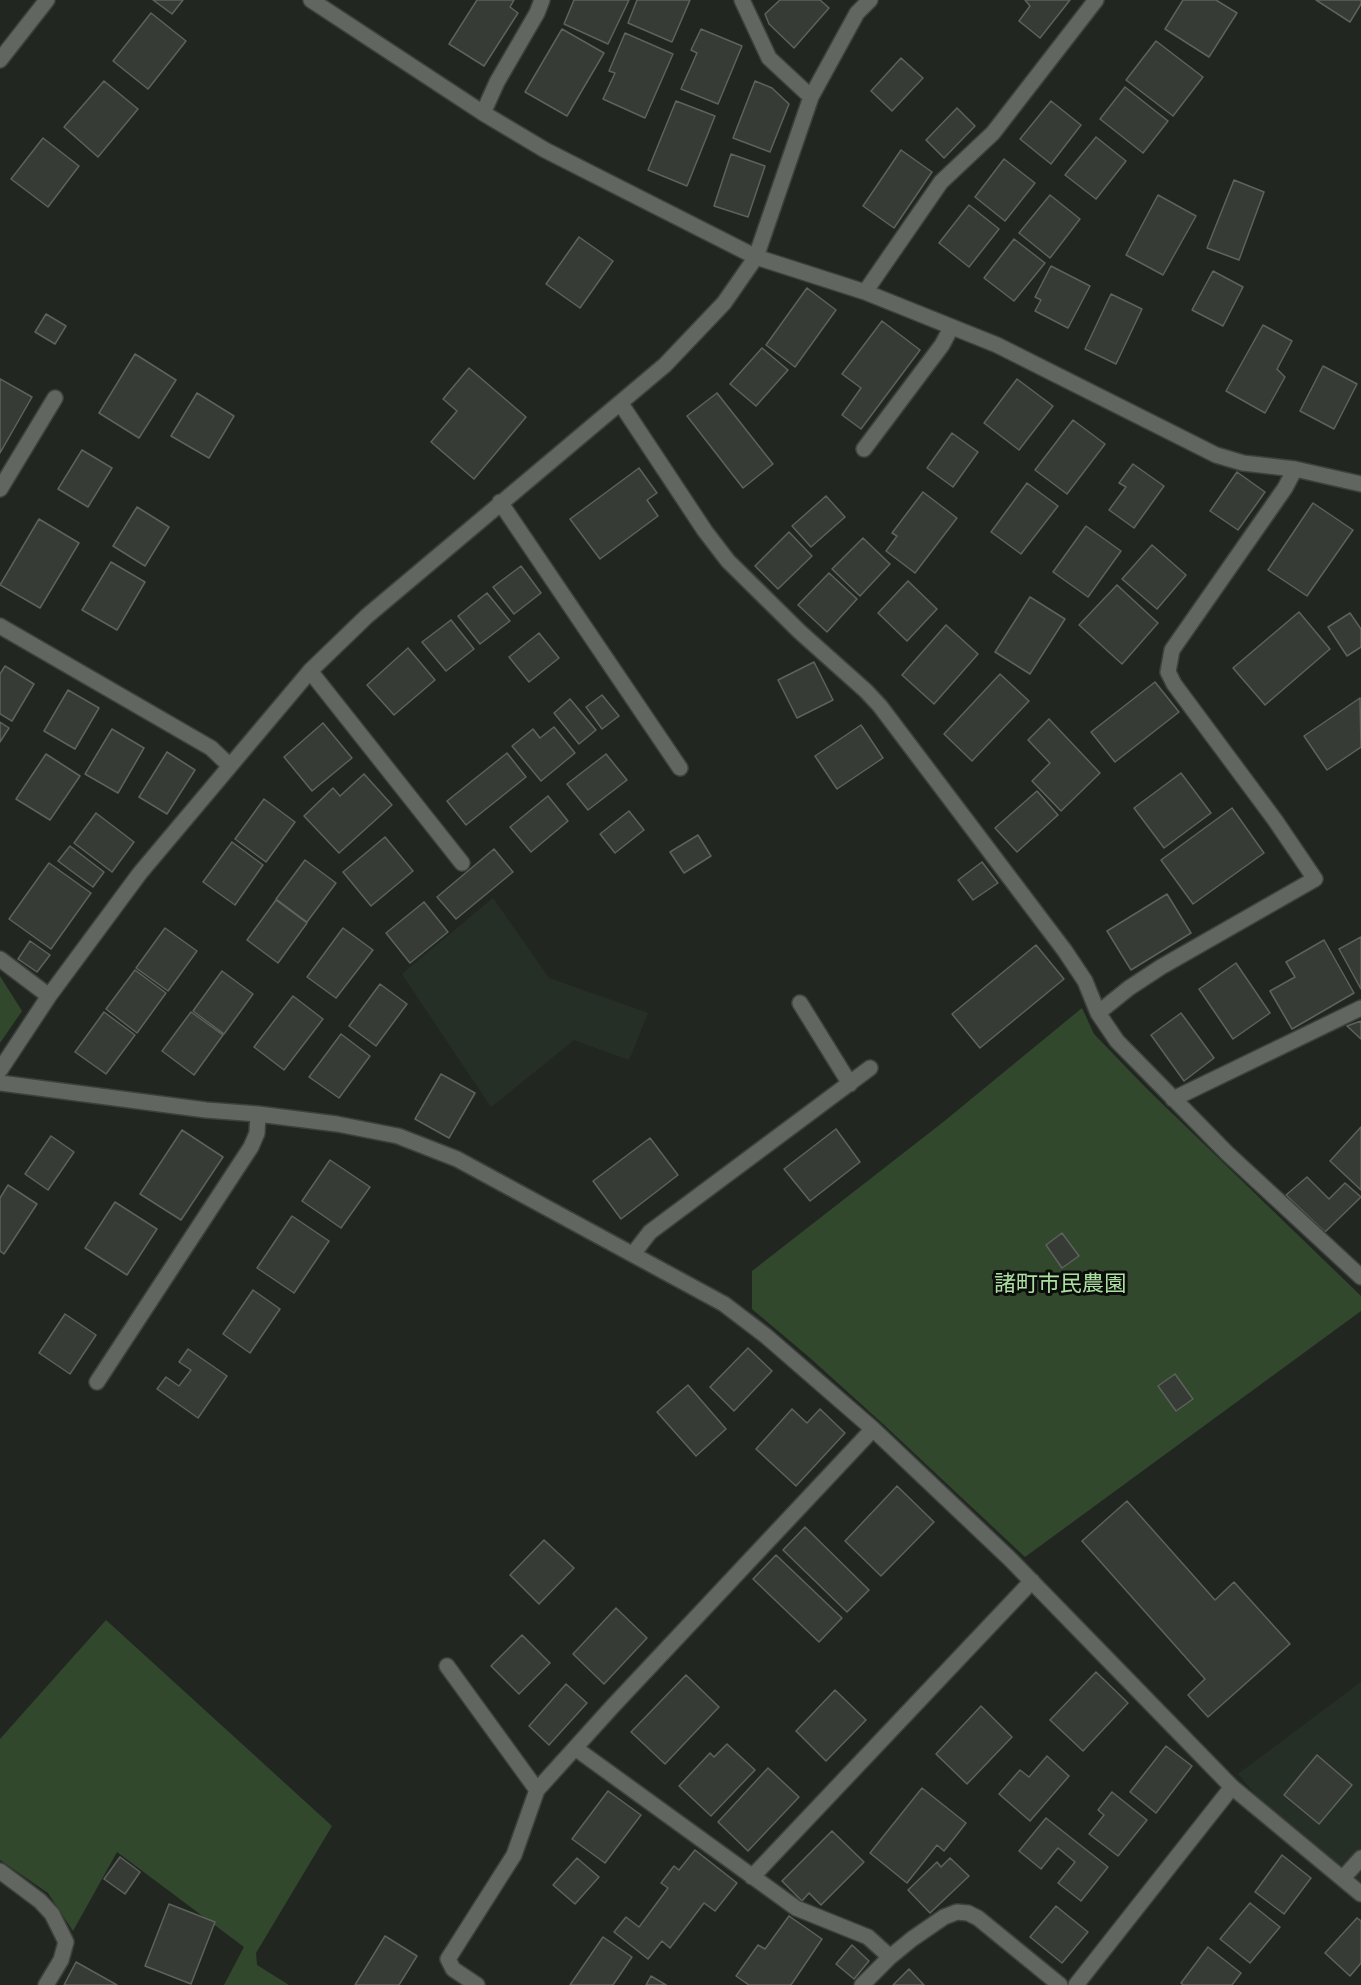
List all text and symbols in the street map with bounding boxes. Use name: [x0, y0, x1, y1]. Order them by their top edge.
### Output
park label: 諸町市民農園: [994, 1271, 1126, 1297]

